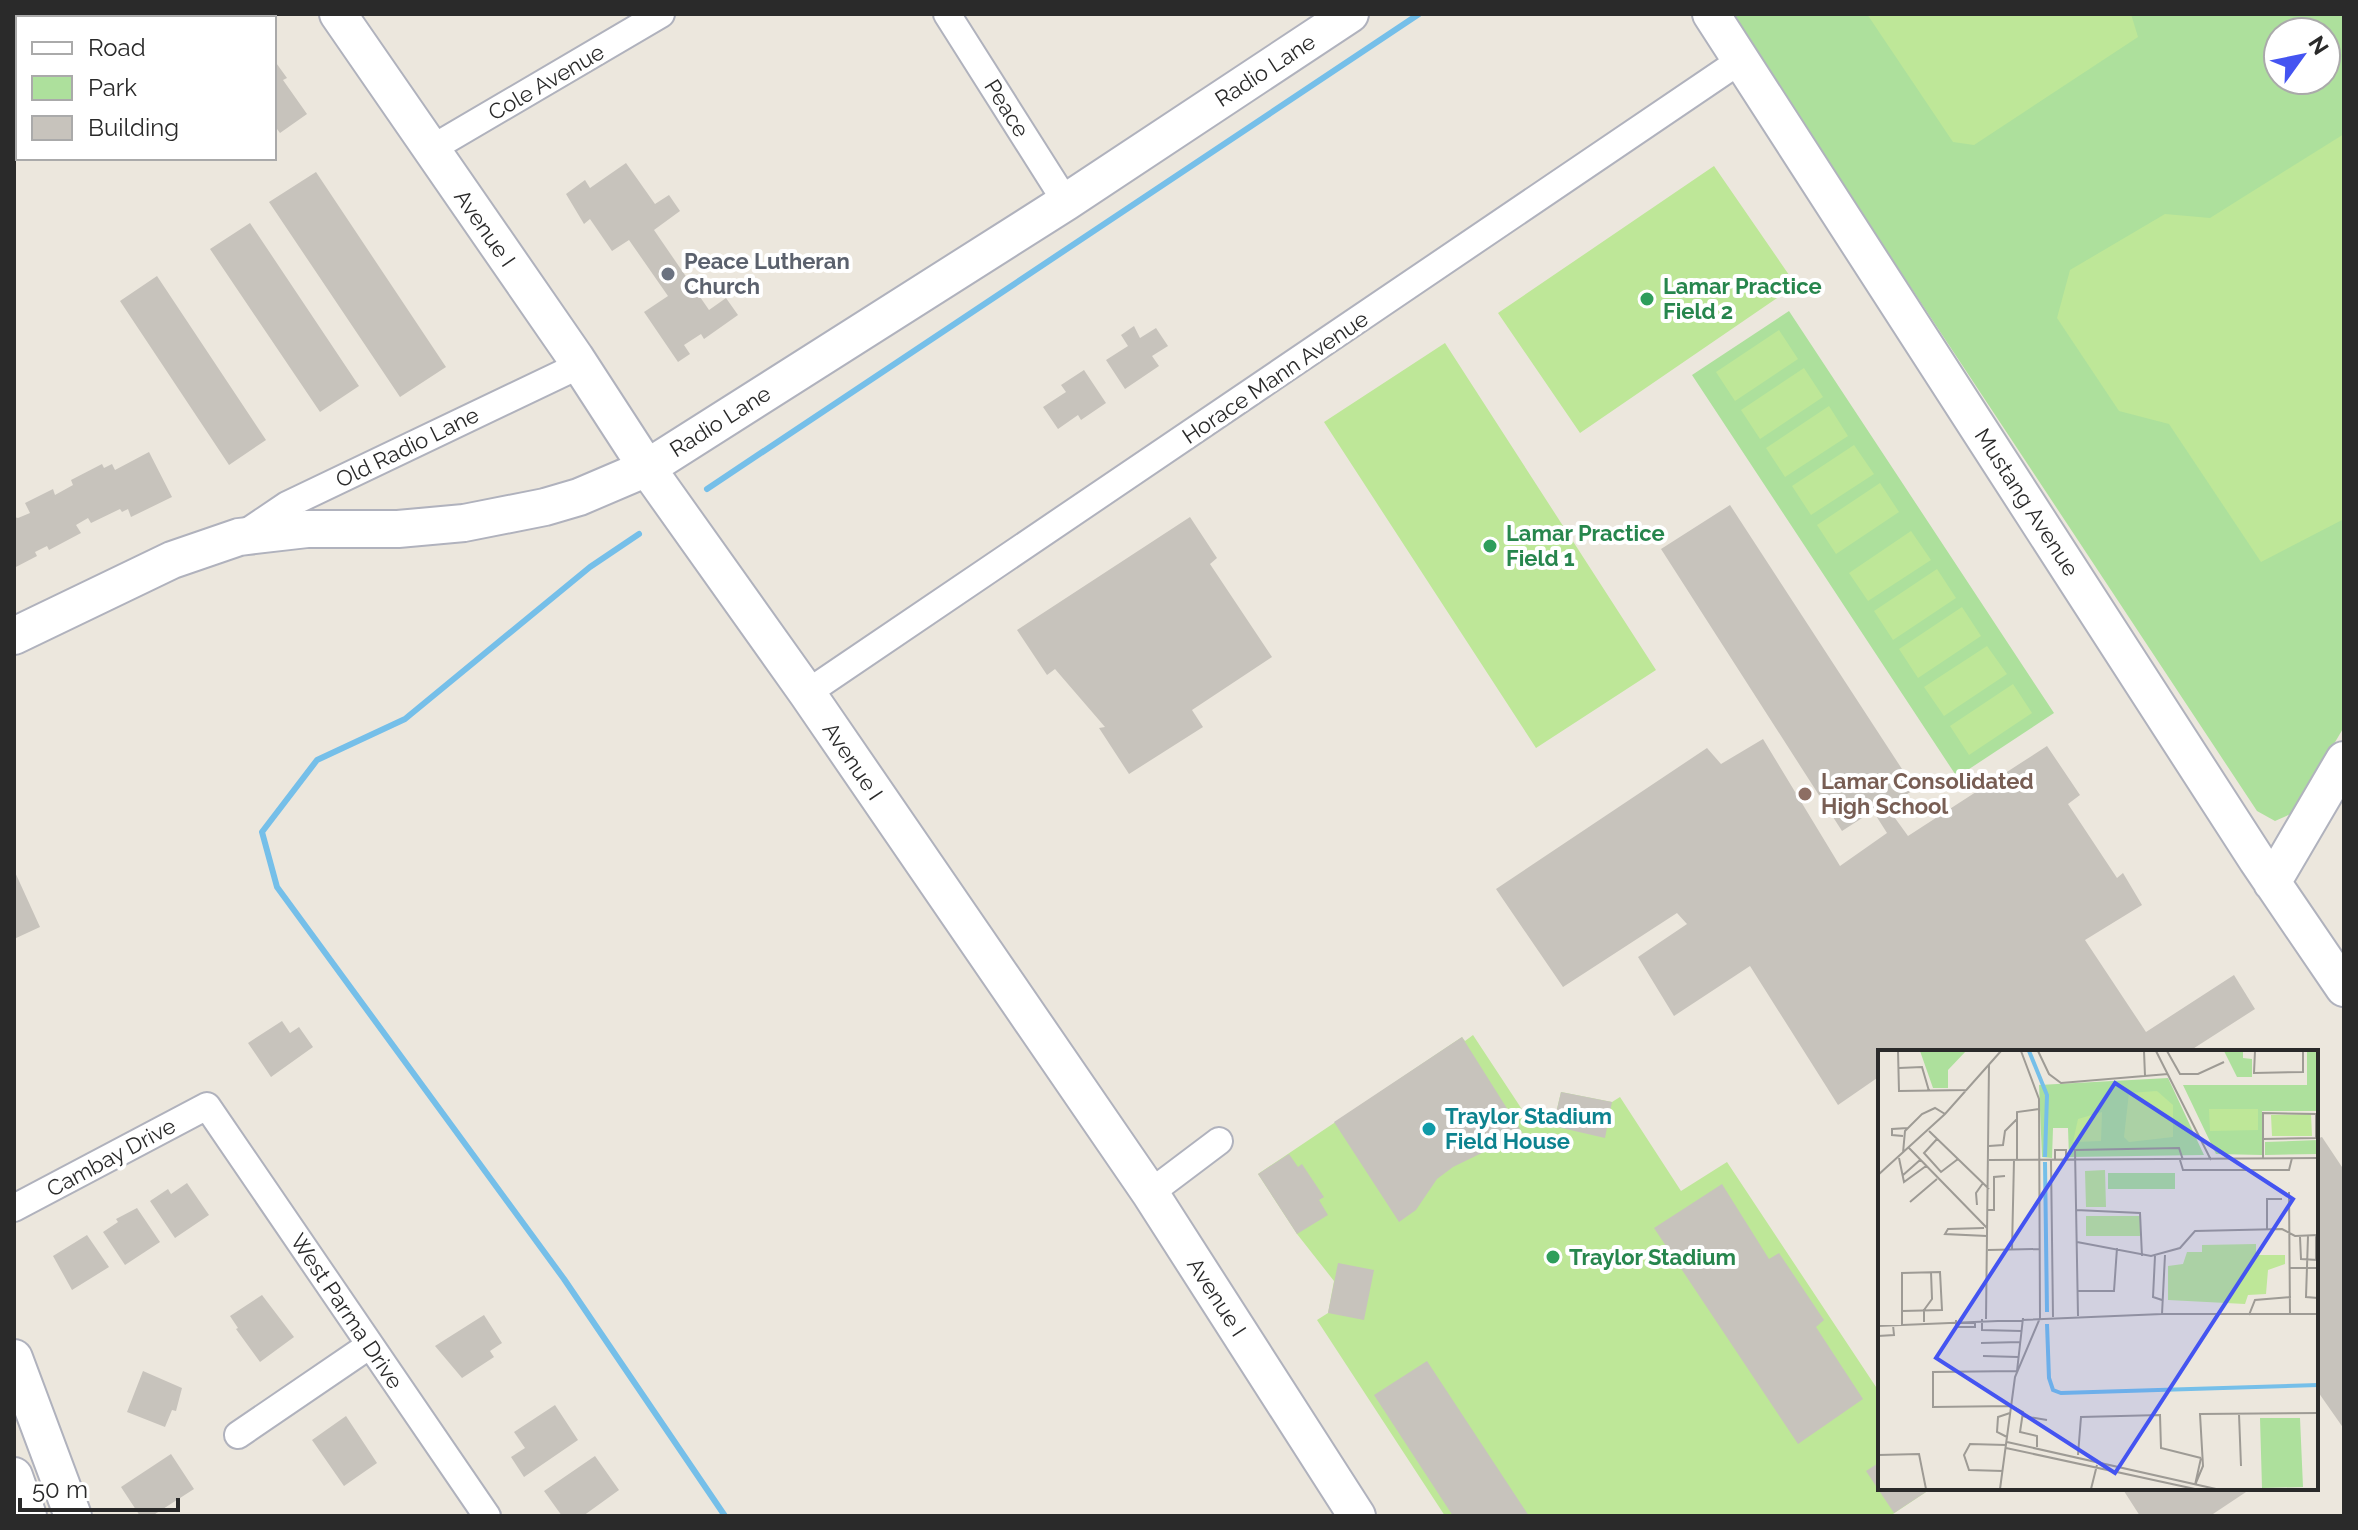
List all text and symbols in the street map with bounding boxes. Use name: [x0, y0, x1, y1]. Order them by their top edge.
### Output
legend: [16, 16, 276, 160]
north arrow: [2262, 16, 2342, 96]
street label: Radio Lane: [1210, 28, 1320, 112]
text: N: [2303, 31, 2334, 59]
text: Road: [88, 33, 146, 62]
street label: Cole Avenue: [484, 38, 609, 126]
text: Park: [88, 73, 137, 102]
street label: Peace: [979, 74, 1035, 142]
text: Building: [88, 113, 179, 142]
street label: Avenue I: [449, 184, 521, 272]
place label: Peace Lutheran Church: [684, 248, 850, 299]
marker: Peace Lutheran Church: [659, 265, 677, 283]
place label: Lamar Practice Field 2: [1663, 273, 1822, 324]
marker: Lamar Practice Field 2: [1638, 290, 1656, 308]
street label: Horace Mann Avenue: [1177, 305, 1373, 449]
street label: Radio Lane: [665, 380, 775, 462]
street label: Old Radio Lane: [331, 401, 483, 493]
street label: Mustang Avenue: [1970, 423, 2084, 581]
place label: Lamar Practice Field 1: [1506, 520, 1665, 571]
marker: Lamar Practice Field 1: [1481, 537, 1499, 555]
street label: Avenue I: [818, 717, 888, 805]
place label: Lamar Consolidated High School: [1821, 768, 2034, 819]
marker: Lamar Consolidated High School: [1796, 785, 1814, 803]
inset map: [1878, 1050, 2318, 1490]
place label: Traylor Stadium Field House: [1445, 1103, 1612, 1154]
street label: Cambay Drive: [42, 1112, 180, 1202]
marker: Traylor Stadium Field House: [1420, 1120, 1438, 1138]
street label: West Parma Drive: [285, 1228, 409, 1394]
place label: Traylor Stadium: [1569, 1244, 1736, 1270]
marker: Traylor Stadium: [1544, 1248, 1562, 1266]
street label: Avenue I: [1182, 1253, 1252, 1341]
scale bar: [20, 1462, 178, 1512]
text: 50 m: [32, 1475, 88, 1504]

